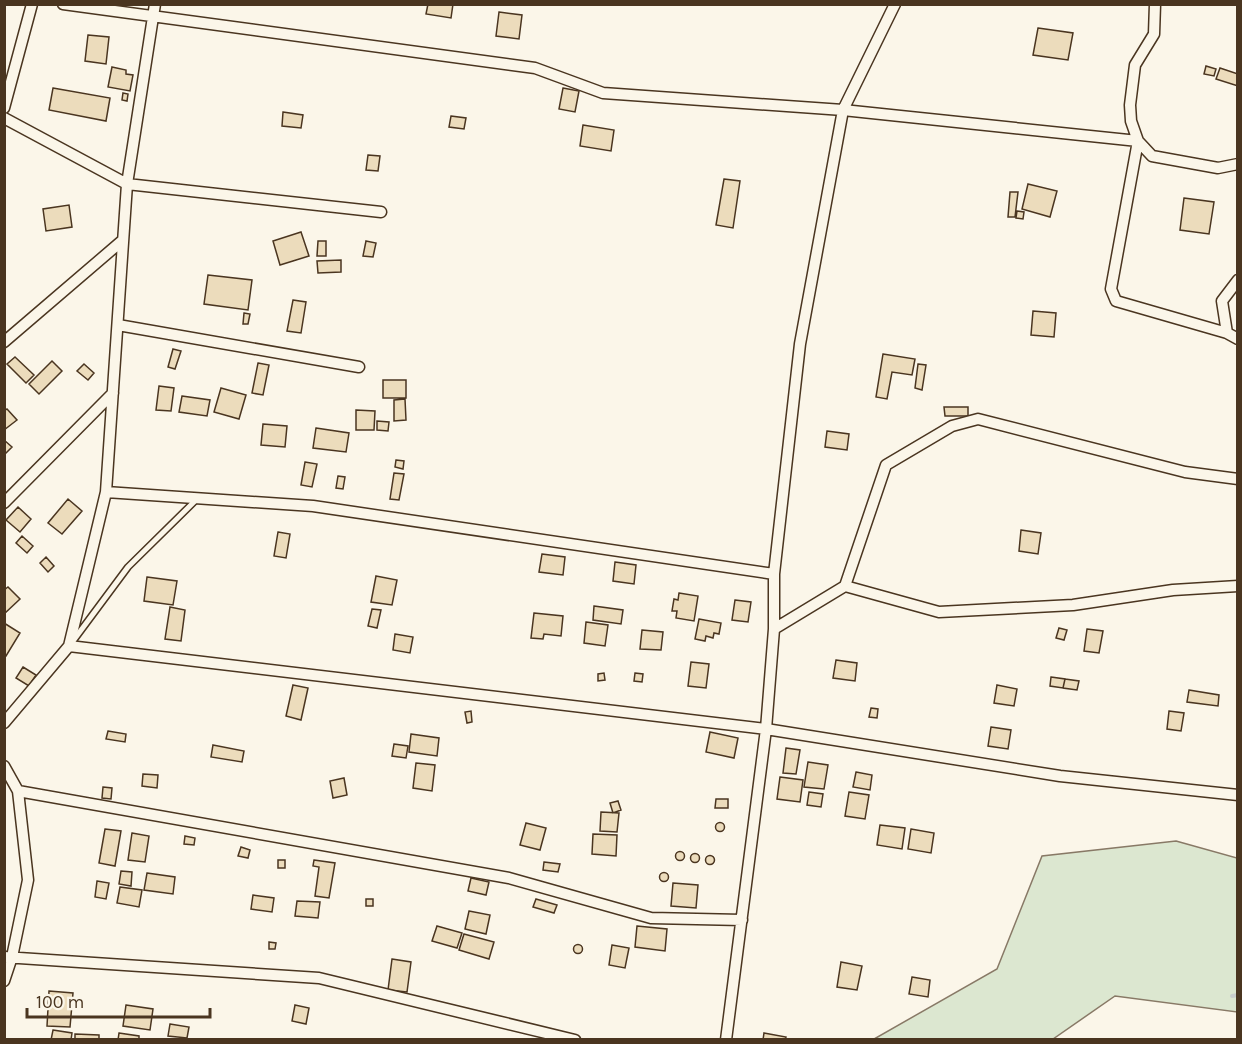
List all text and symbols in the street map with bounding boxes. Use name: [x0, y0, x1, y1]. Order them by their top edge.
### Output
scale bar: [27, 981, 210, 1019]
text: 100 m: [36, 991, 84, 1013]

